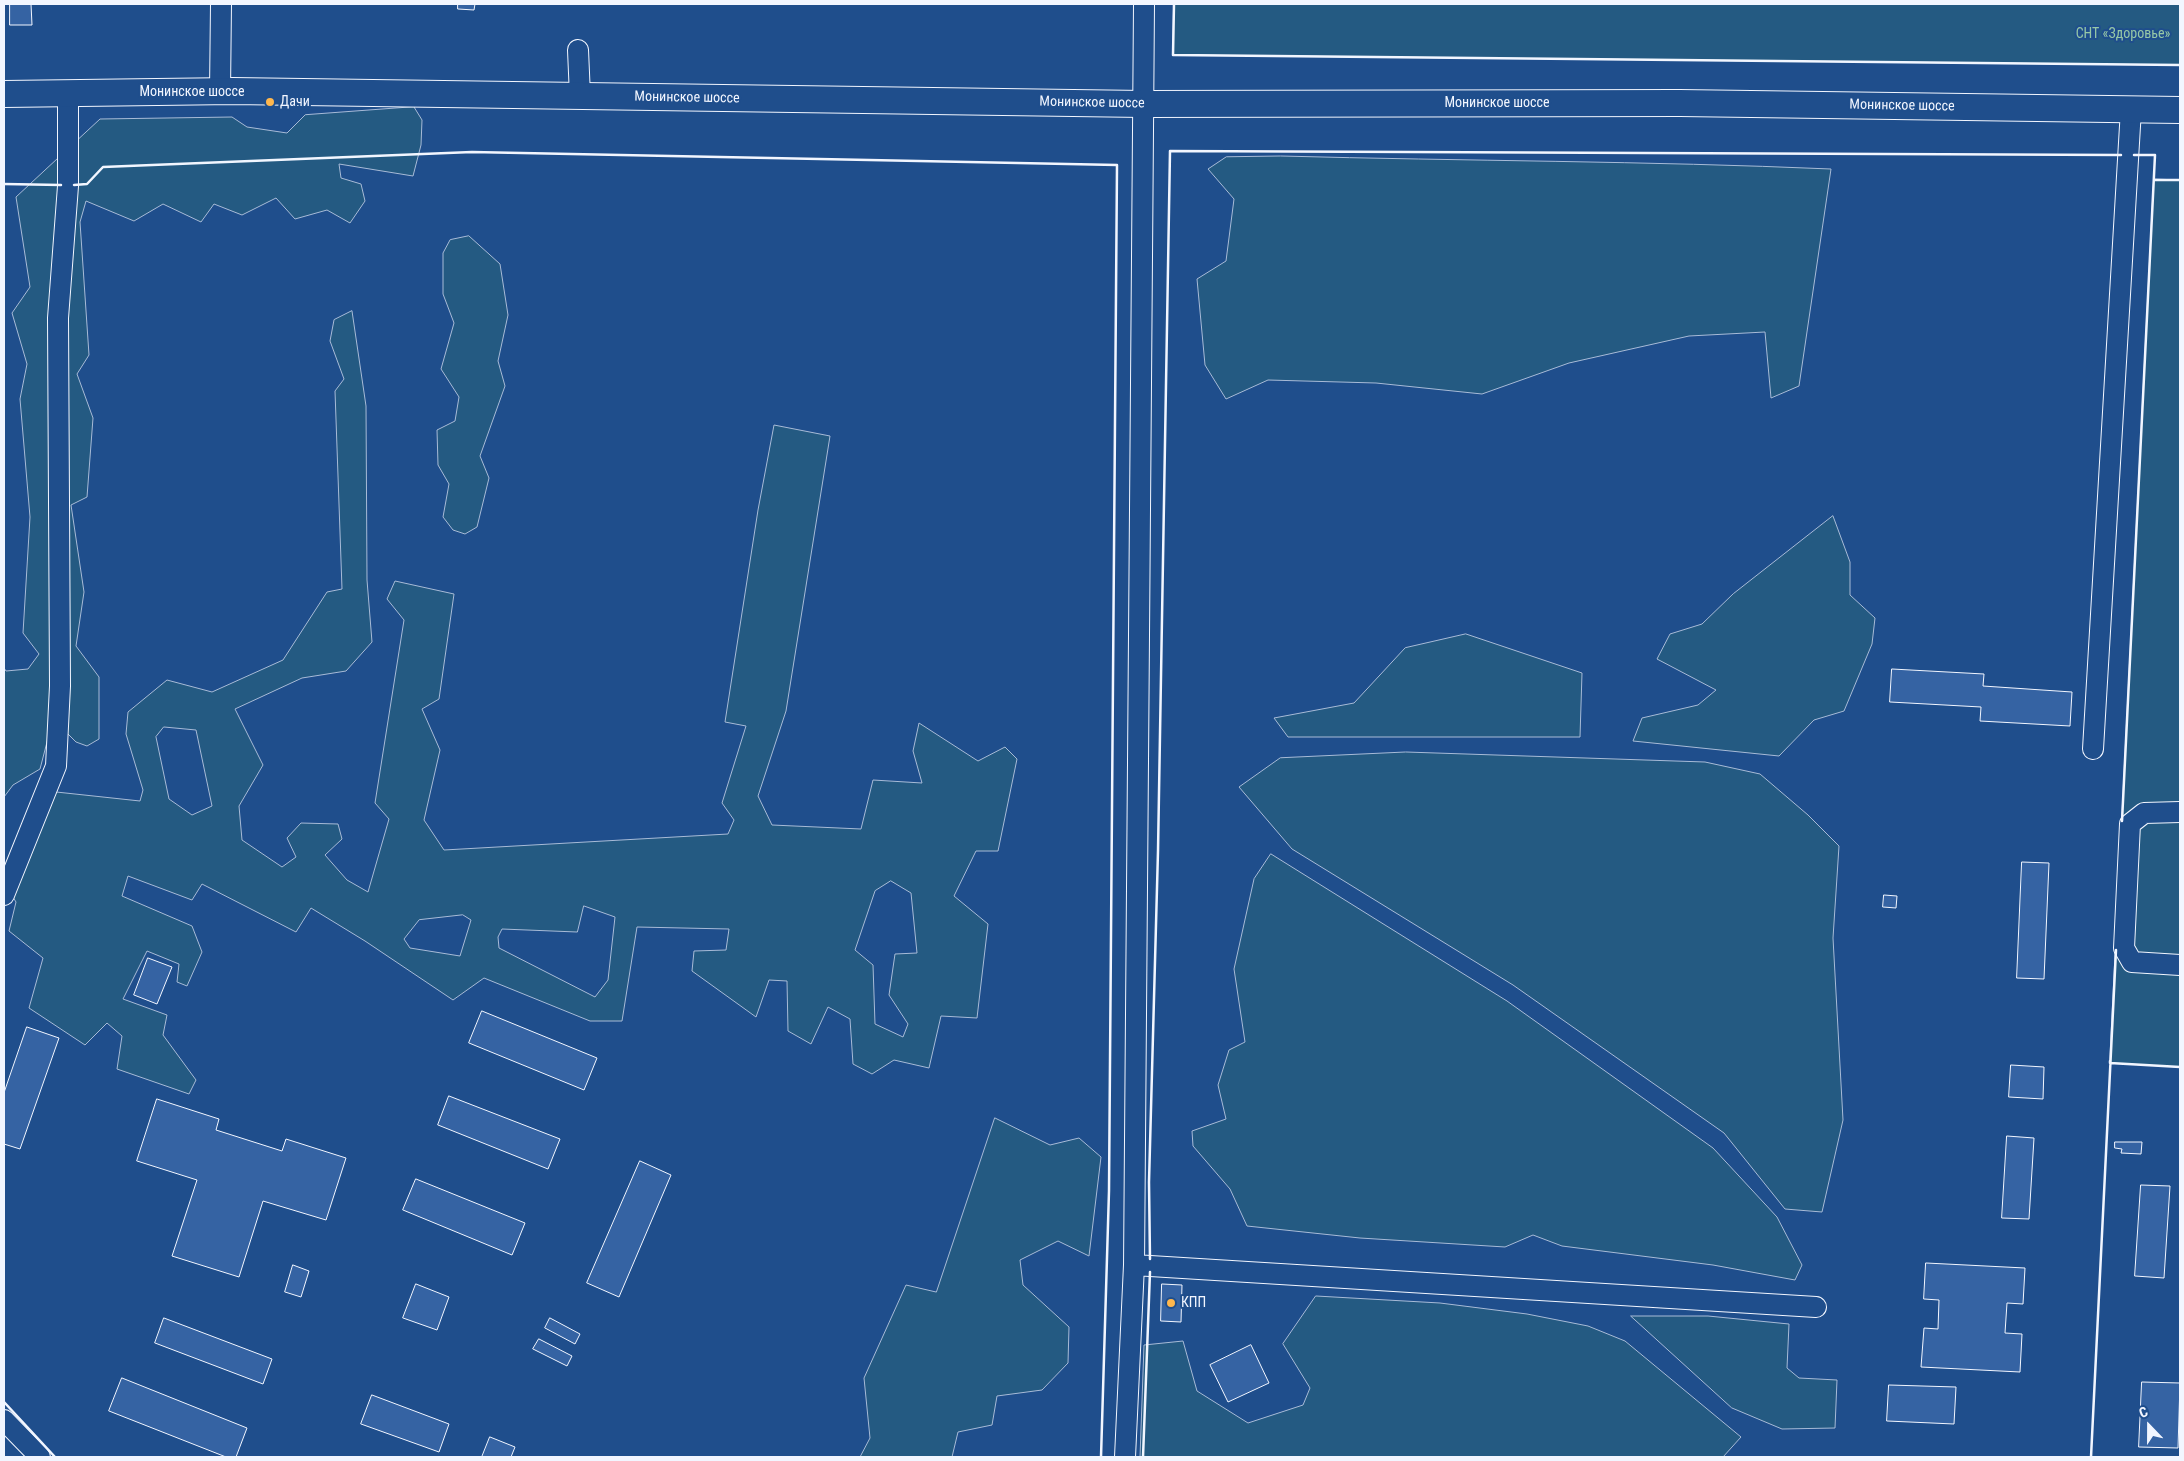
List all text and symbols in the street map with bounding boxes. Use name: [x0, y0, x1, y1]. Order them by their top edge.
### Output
park label: СНТ «Здоровье»: [2076, 26, 2170, 42]
street label: Монинское шоссе: [139, 84, 245, 100]
street label: Монинское шоссе: [634, 89, 740, 107]
place label: Дачи: [280, 94, 310, 110]
street label: Монинское шоссе: [1039, 94, 1145, 112]
street label: Монинское шоссе: [1444, 95, 1550, 111]
marker: Дачи: [264, 96, 276, 108]
street label: Монинское шоссе: [1849, 97, 1955, 115]
place label: КПП: [1181, 1295, 1206, 1311]
marker: КПП: [1165, 1297, 1177, 1309]
north arrow: [2124, 1401, 2174, 1451]
text: С: [2137, 1403, 2150, 1421]

